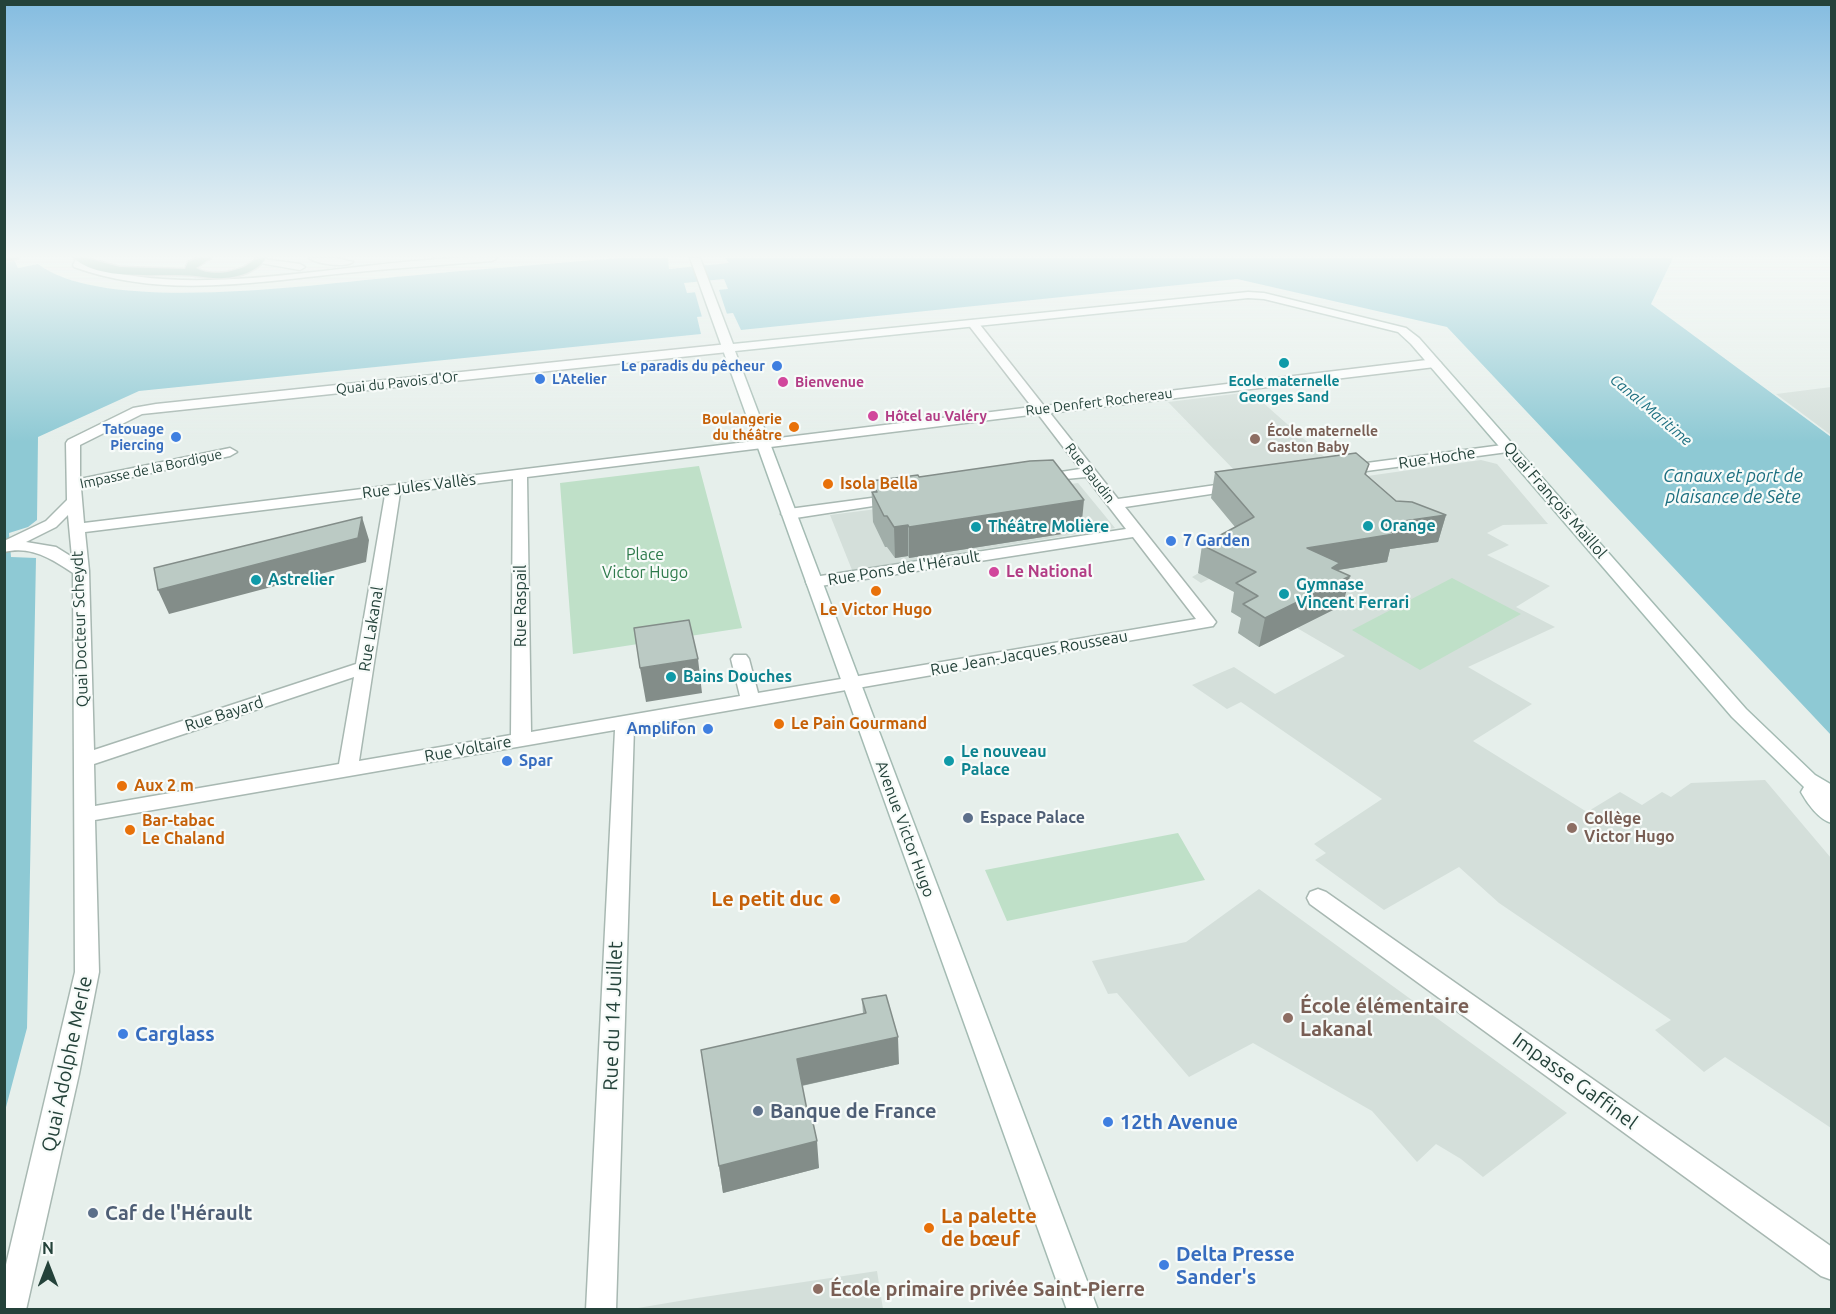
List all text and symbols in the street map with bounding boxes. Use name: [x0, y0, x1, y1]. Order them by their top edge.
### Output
marker: Ecole maternelle Georges Sand: [1277, 356, 1291, 370]
place label: Le paradis du pêcheur: [621, 358, 765, 374]
marker: Le paradis du pêcheur: [770, 359, 784, 373]
street label: Quai du Pavois d'Or: [335, 368, 459, 398]
place label: L'Atelier: [552, 371, 607, 387]
water label: Canal Maritime: [1606, 371, 1696, 449]
marker: L'Atelier: [533, 372, 547, 386]
place label: Ecole maternelle Georges Sand: [1229, 373, 1339, 406]
place label: Bienvenue: [795, 374, 864, 390]
marker: Bienvenue: [776, 375, 790, 389]
street label: Rue Denfert Rochereau: [1025, 385, 1173, 419]
place label: Hôtel au Valéry: [885, 408, 987, 424]
marker: Hôtel au Valéry: [866, 409, 880, 423]
place label: Boulangerie du théâtre: [702, 411, 782, 443]
marker: Boulangerie du théâtre: [787, 420, 801, 434]
place label: Tatouage Piercing: [103, 421, 164, 454]
place label: École maternelle Gaston Baby: [1267, 423, 1378, 455]
marker: Tatouage Piercing: [169, 430, 183, 444]
marker: École maternelle Gaston Baby: [1248, 432, 1262, 446]
street label: Quai François Maillol: [1499, 438, 1611, 562]
street label: Rue Baudin: [1061, 440, 1119, 506]
street label: Rue Hoche: [1397, 443, 1477, 473]
street label: Impasse de la Bordigue: [78, 446, 224, 492]
water label: Canaux et port de plaisance de Sète: [1663, 465, 1803, 508]
street label: Rue Jules Vallès: [361, 469, 477, 503]
place label: Isola Bella: [840, 474, 918, 494]
marker: Isola Bella: [821, 477, 835, 491]
place label: Orange: [1380, 516, 1436, 536]
place label: Théâtre Molière: [988, 517, 1109, 537]
marker: Orange: [1361, 519, 1375, 533]
marker: Théâtre Molière: [969, 520, 983, 534]
place label: 7 Garden: [1183, 531, 1250, 551]
marker: 7 Garden: [1164, 534, 1178, 548]
park label: Place Victor Hugo: [602, 545, 688, 583]
street label: Rue Pons de l'Hérault: [827, 546, 981, 590]
street label: Quai Docteur Scheydt: [68, 550, 92, 708]
place label: Le National: [1006, 562, 1092, 582]
street label: Rue Raspail: [511, 565, 531, 647]
marker: Le National: [987, 565, 1001, 579]
place label: Astrelier: [268, 570, 335, 590]
marker: Astrelier: [249, 573, 263, 587]
place label: Gymnase Vincent Ferrari: [1296, 575, 1409, 613]
marker: Le Victor Hugo: [869, 584, 883, 598]
street label: Rue Lakanal: [355, 585, 387, 673]
marker: Gymnase Vincent Ferrari: [1277, 587, 1291, 601]
place label: Le Victor Hugo: [820, 600, 932, 620]
street label: Rue Jean-Jacques Rousseau: [929, 626, 1129, 680]
place label: Bains Douches: [683, 667, 792, 687]
marker: Bains Douches: [664, 670, 678, 684]
street label: Rue Bayard: [182, 692, 266, 736]
place label: Le Pain Gourmand: [791, 714, 927, 734]
marker: Le Pain Gourmand: [772, 717, 786, 731]
place label: Amplifon: [627, 719, 696, 739]
marker: Amplifon: [701, 722, 715, 736]
street label: Rue Voltaire: [423, 732, 513, 766]
place label: Le nouveau Palace: [961, 742, 1047, 780]
place label: Spar: [519, 751, 553, 771]
marker: Spar: [500, 754, 514, 768]
marker: Le nouveau Palace: [942, 754, 956, 768]
street label: Avenue Victor Hugo: [871, 758, 939, 900]
place label: Aux 2 m: [134, 776, 194, 796]
marker: Aux 2 m: [115, 779, 129, 793]
place label: Espace Palace: [980, 808, 1085, 828]
place label: Collège Victor Hugo: [1584, 809, 1675, 847]
place label: Bar-tabac Le Chaland: [142, 811, 225, 849]
marker: Espace Palace: [961, 811, 975, 825]
marker: Collège Victor Hugo: [1565, 821, 1579, 835]
marker: Bar-tabac Le Chaland: [123, 823, 137, 837]
place label: Le petit duc: [711, 887, 823, 911]
marker: Le petit duc: [828, 892, 842, 906]
street label: Rue du 14 Juillet: [598, 941, 628, 1091]
street label: Quai Adolphe Merle: [37, 974, 97, 1154]
place label: École élémentaire Lakanal: [1300, 994, 1469, 1041]
marker: École élémentaire Lakanal: [1281, 1011, 1295, 1025]
place label: Carglass: [135, 1022, 215, 1046]
marker: Carglass: [116, 1027, 130, 1041]
street label: Impasse Gaffinel: [1508, 1028, 1642, 1134]
place label: Banque de France: [770, 1099, 936, 1123]
marker: Banque de France: [751, 1104, 765, 1118]
place label: 12th Avenue: [1120, 1110, 1238, 1134]
marker: 12th Avenue: [1101, 1115, 1115, 1129]
place label: Caf de l'Hérault: [105, 1201, 252, 1225]
place label: La palette de bœuf: [941, 1204, 1037, 1251]
marker: Caf de l'Hérault: [86, 1206, 100, 1220]
marker: La palette de bœuf: [922, 1221, 936, 1235]
north arrow: [18, 1236, 78, 1296]
text: N: [42, 1239, 54, 1257]
place label: Delta Presse Sander's: [1176, 1242, 1295, 1289]
marker: Delta Presse Sander's: [1157, 1258, 1171, 1272]
place label: École primaire privée Saint-Pierre: [830, 1277, 1145, 1301]
marker: École primaire privée Saint-Pierre: [811, 1282, 825, 1296]

